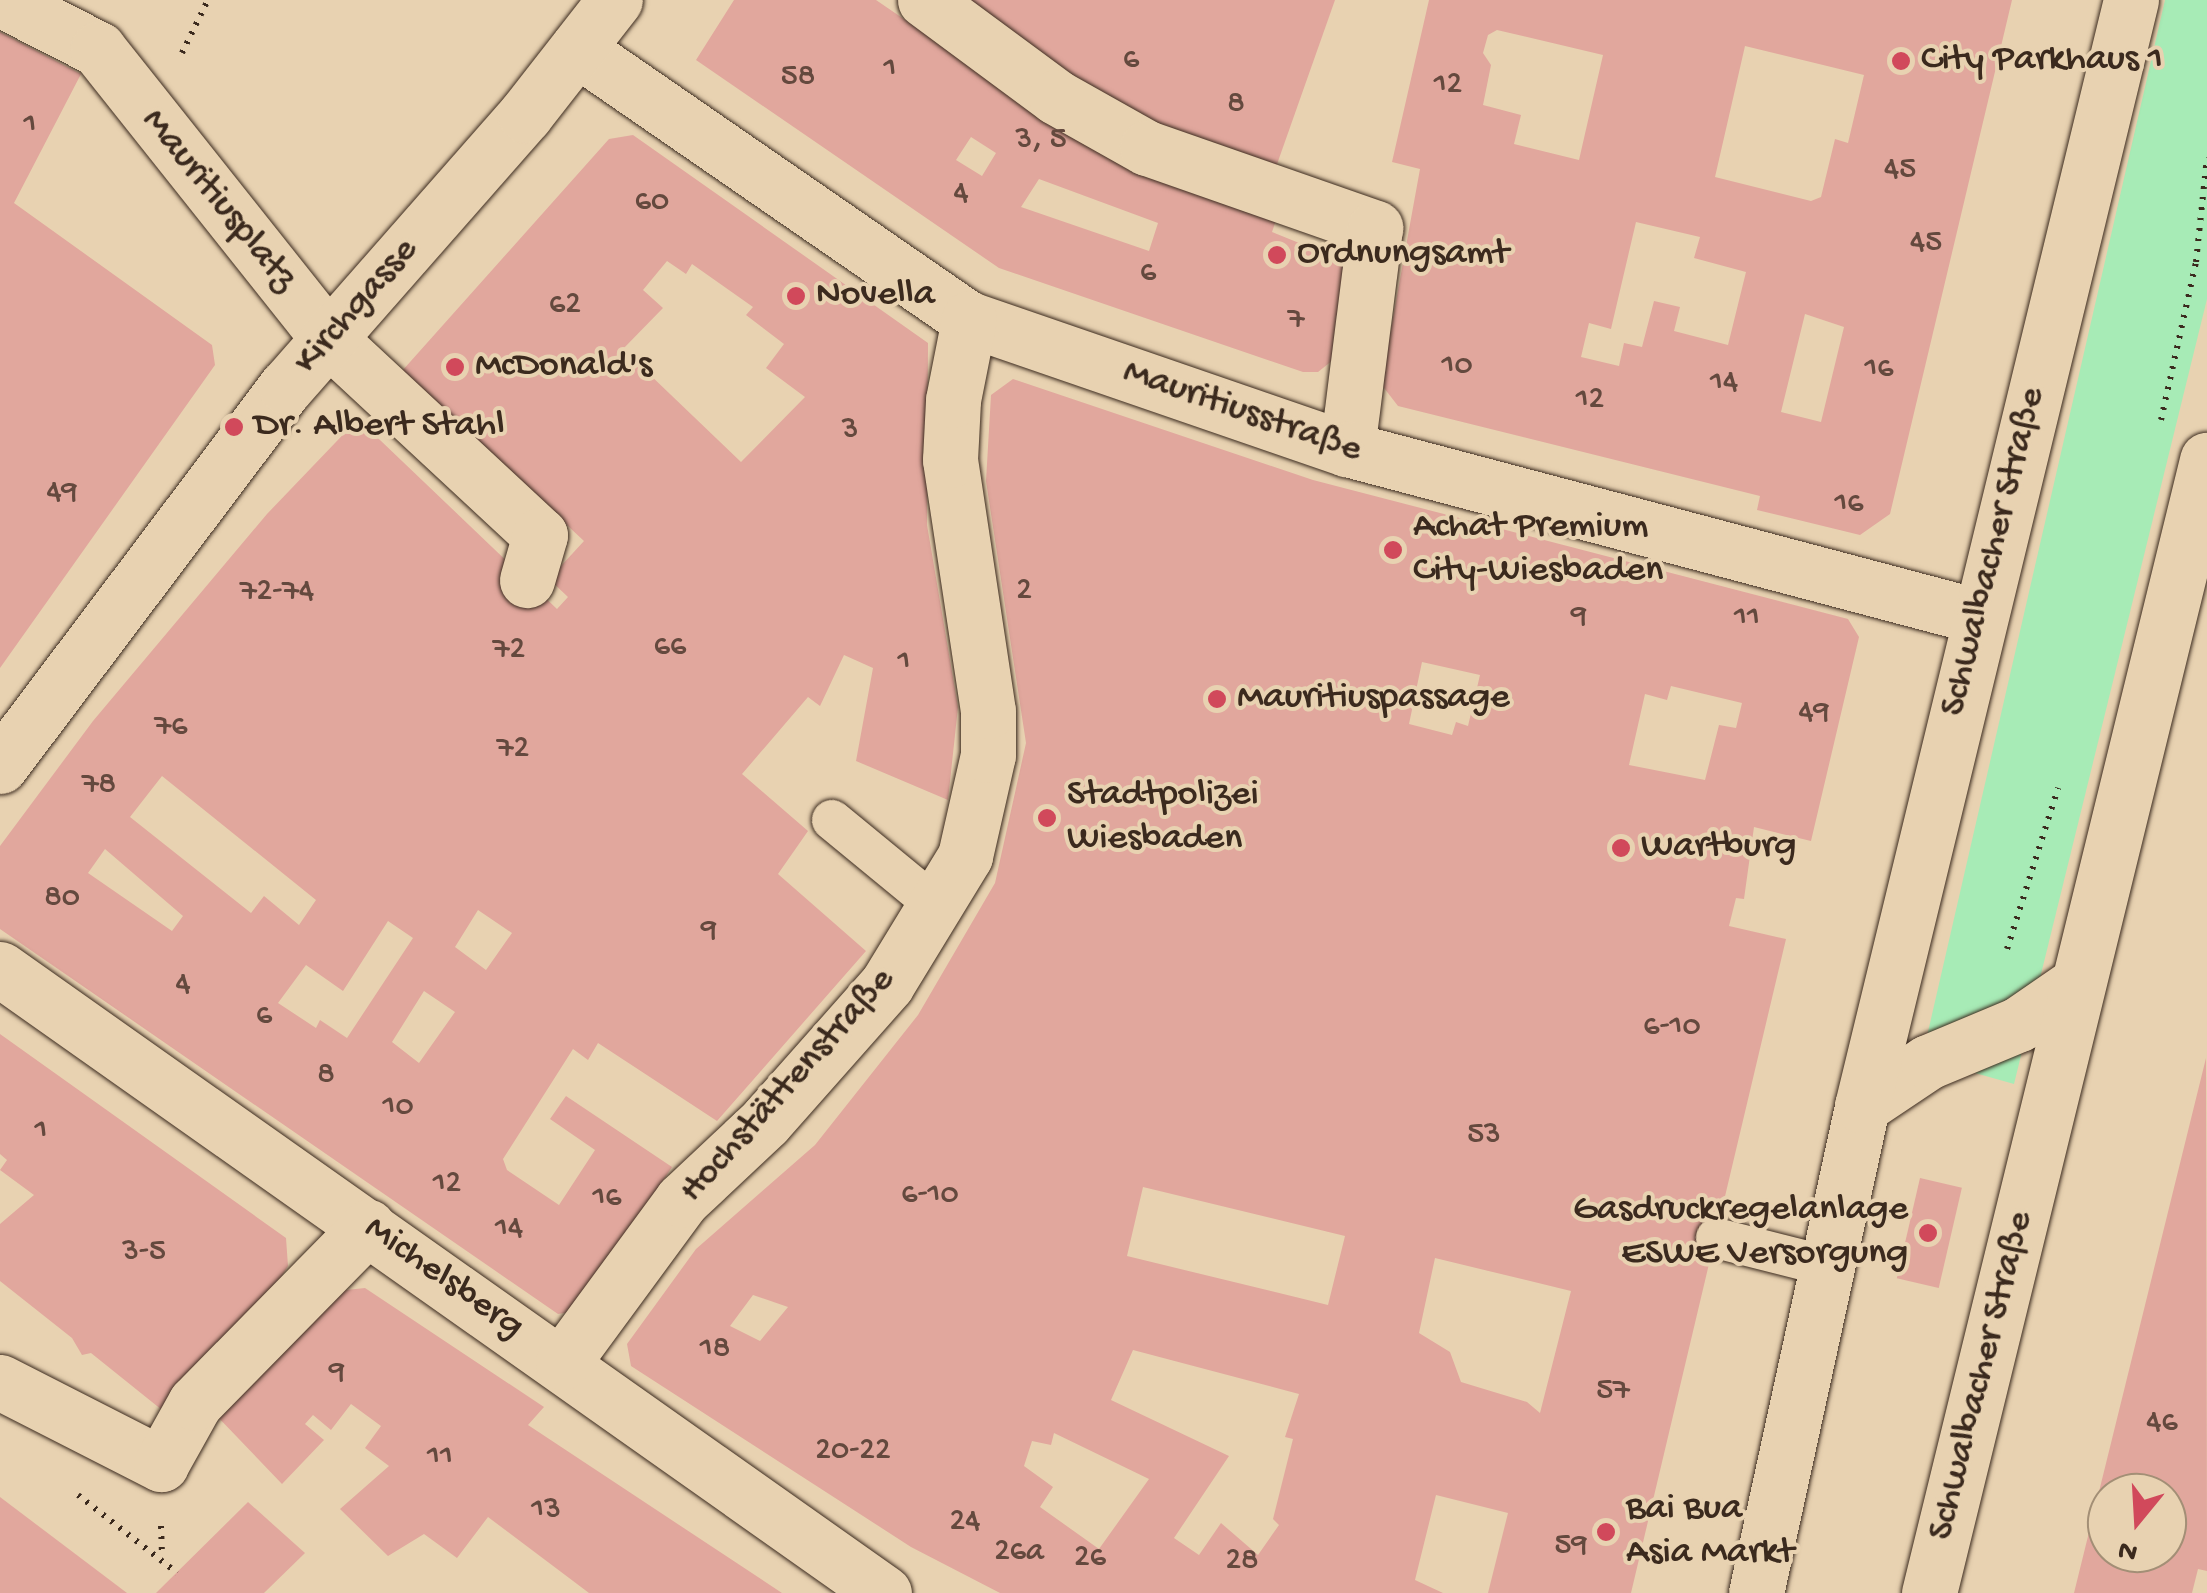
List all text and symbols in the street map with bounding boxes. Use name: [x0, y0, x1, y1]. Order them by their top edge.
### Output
place label: City Parkhaus 1: [1921, 38, 2163, 84]
house number: 6: [1123, 41, 1139, 79]
house number: 1: [884, 50, 896, 88]
marker: City Parkhaus 1: [1890, 50, 1912, 72]
house number: 58: [781, 58, 815, 96]
house number: 12: [1434, 66, 1462, 104]
house number: 8: [1227, 85, 1245, 123]
street label: Mauritiusplatz: [130, 100, 306, 302]
house number: 1: [24, 106, 36, 144]
house number: 3, 5: [1015, 121, 1067, 159]
house number: 45: [1884, 151, 1916, 189]
house number: 4: [953, 175, 969, 213]
house number: 60: [635, 183, 669, 221]
house number: 45: [1910, 224, 1942, 262]
street label: Kirchgasse: [285, 229, 429, 385]
place label: Ordnungsamt: [1297, 232, 1509, 278]
marker: Ordnungsamt: [1266, 244, 1288, 266]
house number: 6: [1140, 254, 1156, 292]
place label: Novella: [816, 273, 935, 319]
marker: Novella: [785, 285, 807, 307]
house number: 62: [549, 286, 581, 324]
house number: 7: [1288, 301, 1304, 339]
place label: McDonald's: [475, 344, 652, 390]
house number: 10: [1441, 347, 1473, 385]
street label: Mauritiusstraße: [1117, 350, 1367, 474]
house number: 16: [1864, 350, 1894, 388]
marker: McDonald's: [444, 356, 466, 378]
house number: 14: [1710, 364, 1738, 402]
house number: 12: [1576, 381, 1604, 419]
street label: Schwalbacher Straße: [1931, 383, 2057, 721]
place label: Dr. Albert Stahl: [254, 404, 505, 450]
house number: 3: [842, 411, 858, 449]
marker: Dr. Albert Stahl: [223, 416, 245, 438]
house number: 49: [46, 474, 78, 512]
house number: 16: [1834, 485, 1864, 523]
place label: Achat Premium City-Wiesbaden: [1413, 505, 1663, 594]
marker: Achat Premium City-Wiesbaden: [1382, 539, 1404, 561]
house number: 2: [1016, 572, 1032, 610]
house number: 72-74: [240, 573, 314, 611]
house number: 9: [1571, 598, 1587, 636]
house number: 11: [1734, 599, 1760, 637]
house number: 66: [654, 628, 686, 666]
house number: 72: [493, 631, 525, 669]
house number: 1: [898, 643, 910, 681]
place label: Mauritiuspassage: [1237, 676, 1510, 722]
marker: Mauritiuspassage: [1206, 688, 1228, 710]
house number: 49: [1798, 694, 1830, 732]
house number: 76: [155, 708, 187, 746]
house number: 72: [497, 730, 529, 768]
house number: 78: [82, 766, 116, 804]
place label: Stadtpolizei Wiesbaden: [1067, 773, 1259, 862]
marker: Stadtpolizei Wiesbaden: [1036, 807, 1058, 829]
place label: Wartburg: [1641, 825, 1796, 871]
marker: Wartburg: [1610, 837, 1632, 859]
house number: 80: [44, 879, 80, 917]
house number: 9: [701, 912, 717, 950]
street label: Hochstättenstraße: [670, 959, 906, 1213]
house number: 4: [175, 966, 191, 1004]
house number: 6: [256, 997, 272, 1035]
house number: 6-10: [1643, 1008, 1701, 1046]
house number: 8: [317, 1056, 335, 1094]
house number: 10: [382, 1088, 414, 1126]
house number: 1: [35, 1112, 47, 1150]
house number: 53: [1467, 1116, 1501, 1154]
house number: 12: [433, 1165, 461, 1203]
house number: 6-10: [901, 1176, 959, 1214]
house number: 16: [592, 1179, 622, 1217]
place label: Gasdruckregelanlage ESWE Versorgung: [1573, 1188, 1908, 1278]
street label: Michelsberg: [354, 1207, 532, 1351]
street label: Schwalbacher Straße: [1919, 1207, 2045, 1545]
house number: 14: [495, 1210, 523, 1248]
marker: Gasdruckregelanlage ESWE Versorgung: [1917, 1222, 1939, 1244]
house number: 3-5: [122, 1233, 166, 1271]
house number: 18: [700, 1330, 730, 1368]
house number: 9: [329, 1354, 345, 1392]
house number: 57: [1596, 1372, 1630, 1410]
house number: 46: [2146, 1404, 2178, 1442]
house number: 20-22: [815, 1432, 891, 1470]
house number: 11: [427, 1438, 453, 1476]
north arrow: [2087, 1473, 2187, 1573]
place label: Bai Bua Asia Markt: [1626, 1487, 1794, 1576]
house number: 13: [531, 1491, 561, 1529]
house number: 24: [950, 1503, 980, 1541]
marker: Bai Bua Asia Markt: [1595, 1521, 1617, 1543]
house number: 59: [1555, 1527, 1587, 1565]
text: N: [2114, 1532, 2142, 1569]
house number: 26a: [994, 1533, 1044, 1571]
house number: 26: [1074, 1539, 1106, 1577]
house number: 28: [1225, 1542, 1259, 1580]

